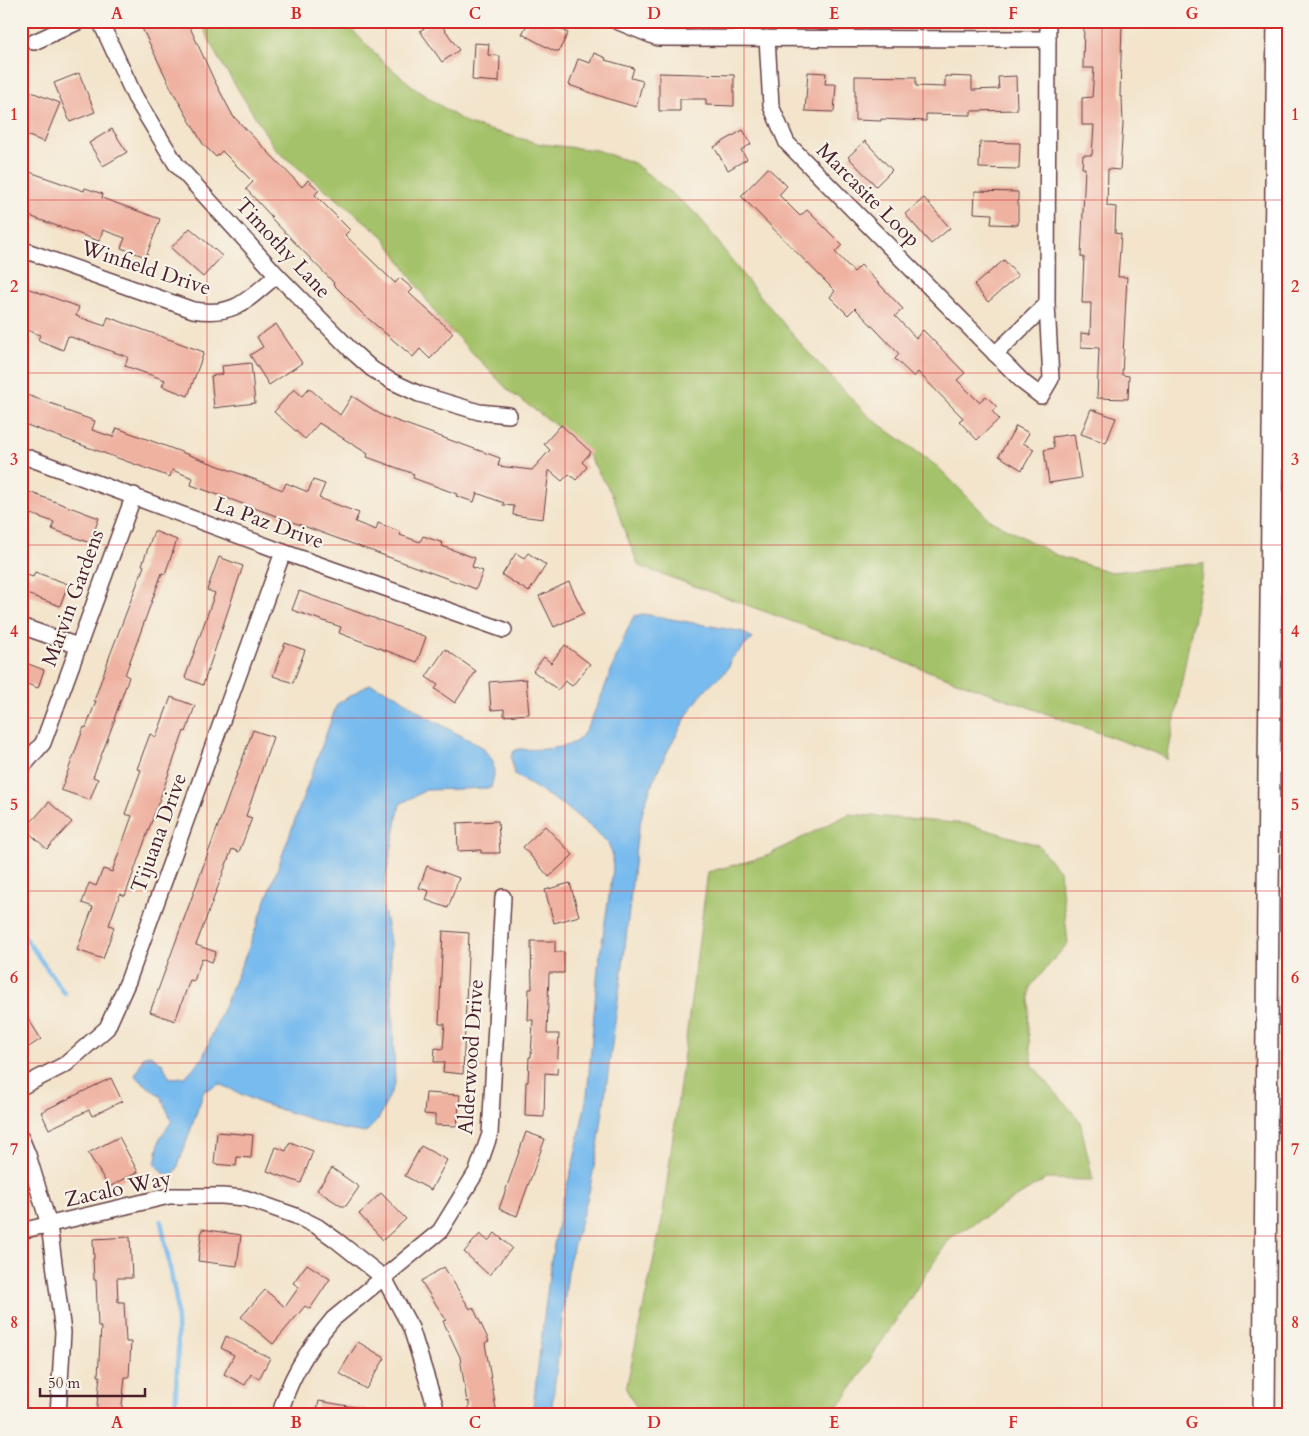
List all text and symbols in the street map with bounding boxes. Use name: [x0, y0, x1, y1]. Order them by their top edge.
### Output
text: A: [111, 3, 123, 25]
text: B: [290, 3, 302, 25]
text: C: [469, 3, 481, 25]
text: D: [647, 3, 661, 25]
text: E: [829, 3, 839, 25]
text: F: [1008, 3, 1018, 25]
text: G: [1185, 3, 1199, 25]
text: 1: [10, 104, 18, 126]
text: 1: [1291, 104, 1299, 126]
street label: Marcasite Loop: [809, 136, 927, 254]
street label: Timothy Lane: [229, 191, 337, 305]
street label: Winfield Drive: [76, 233, 215, 303]
text: 2: [10, 276, 18, 298]
text: 2: [1291, 276, 1299, 298]
text: 3: [10, 449, 18, 471]
text: 3: [1291, 449, 1299, 471]
street label: La Paz Drive: [210, 490, 328, 556]
street label: Marvin Gardens: [35, 526, 111, 670]
text: 4: [10, 621, 18, 643]
text: 4: [1291, 621, 1299, 643]
street label: Tijuana Drive: [124, 769, 194, 897]
text: 5: [10, 794, 18, 816]
text: 5: [1291, 794, 1299, 816]
text: 6: [10, 967, 18, 989]
text: 6: [1291, 967, 1299, 989]
street label: Alderwood Drive: [451, 978, 491, 1136]
text: 7: [10, 1139, 18, 1161]
text: 7: [1291, 1139, 1299, 1161]
street label: Zacalo Way: [62, 1164, 174, 1214]
text: 8: [10, 1312, 18, 1334]
text: 8: [1291, 1312, 1299, 1334]
scale bar: [40, 1366, 145, 1398]
text: 50 m: [48, 1373, 80, 1393]
text: A: [111, 1412, 123, 1434]
text: B: [290, 1412, 302, 1434]
text: C: [469, 1412, 481, 1434]
text: D: [647, 1412, 661, 1434]
text: E: [829, 1412, 839, 1434]
text: F: [1008, 1412, 1018, 1434]
text: G: [1185, 1412, 1199, 1434]

